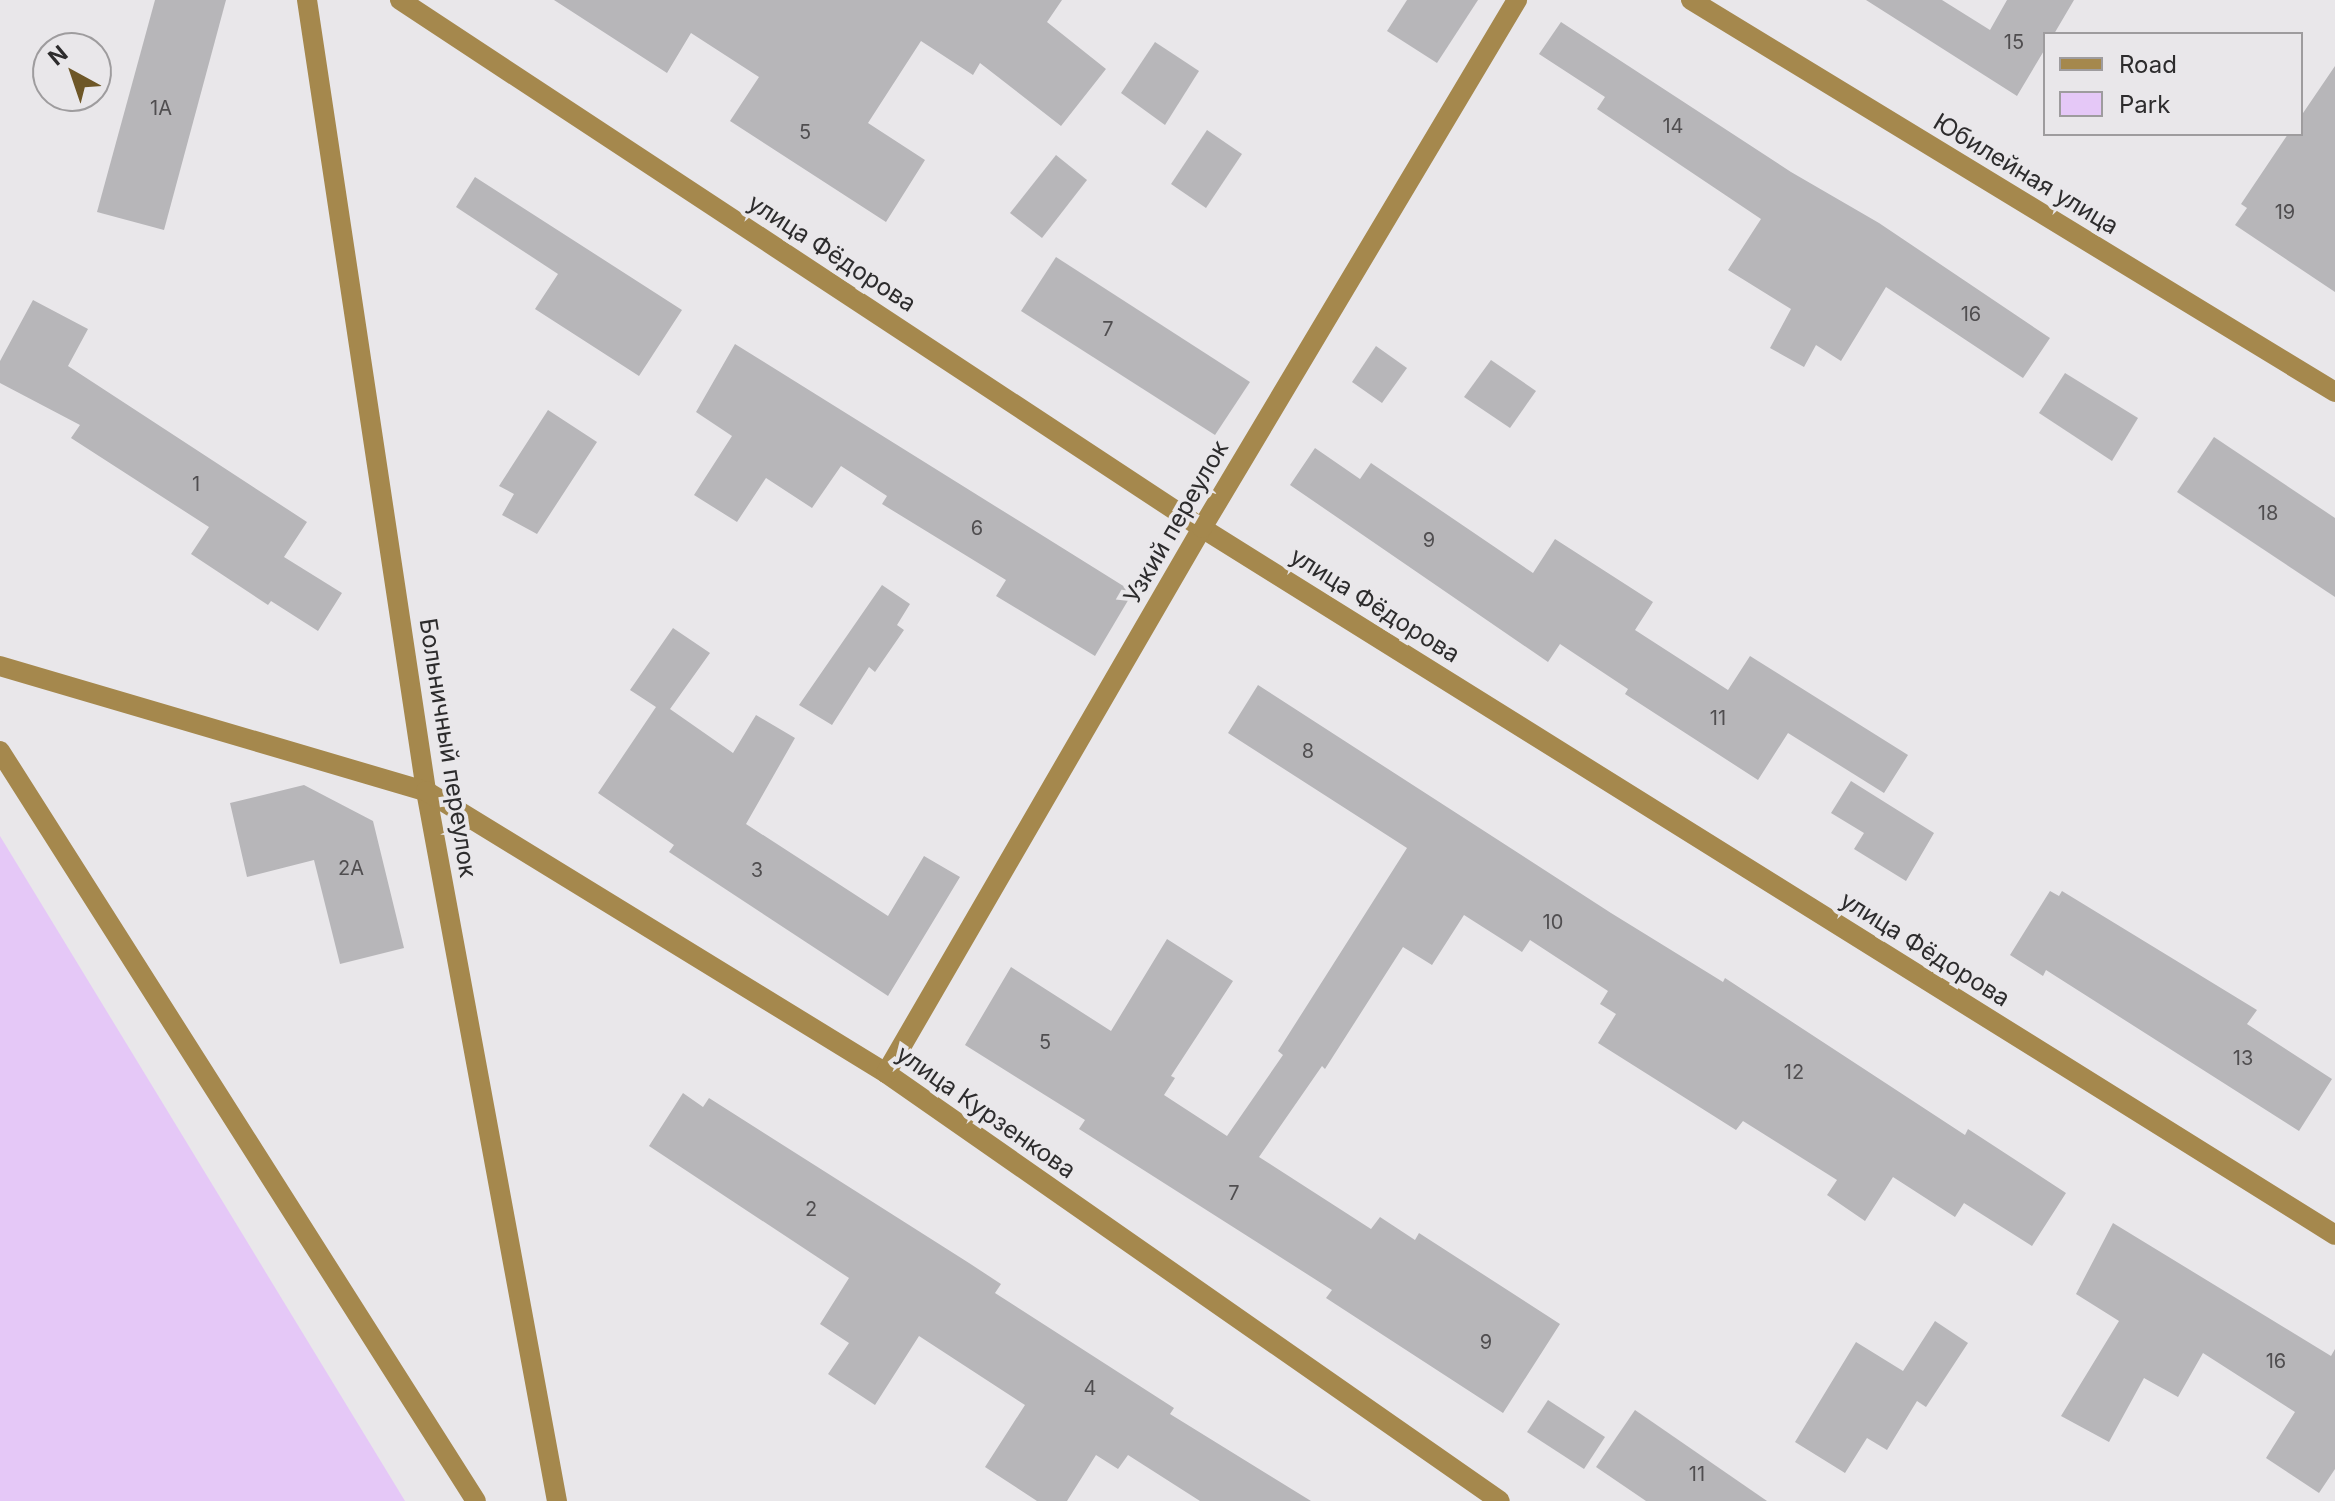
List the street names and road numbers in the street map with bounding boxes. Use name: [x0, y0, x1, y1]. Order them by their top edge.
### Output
street label: Юбилейная улица: [1928, 107, 2124, 241]
street label: улица Фёдорова: [743, 188, 921, 318]
street label: Узкий переулок: [1118, 435, 1234, 609]
street label: улица Фёдорова: [1285, 541, 1465, 669]
street label: Больничный переулок: [413, 616, 483, 880]
street label: улица Фёдорова: [1835, 885, 2015, 1013]
street label: улица Курзенкова: [891, 1039, 1081, 1185]

